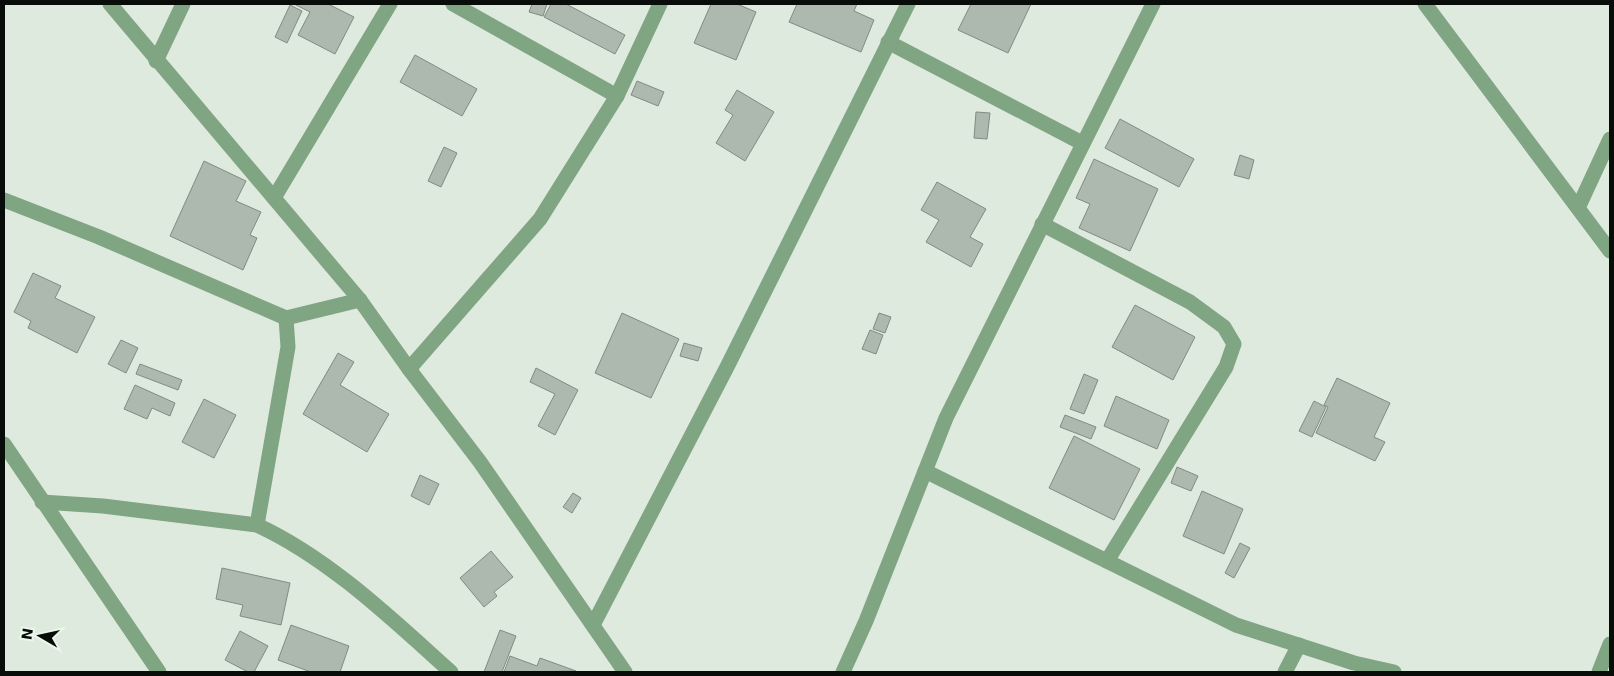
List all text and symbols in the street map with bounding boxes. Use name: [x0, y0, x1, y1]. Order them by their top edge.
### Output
north arrow: [15, 611, 65, 661]
text: N: [18, 627, 36, 641]

